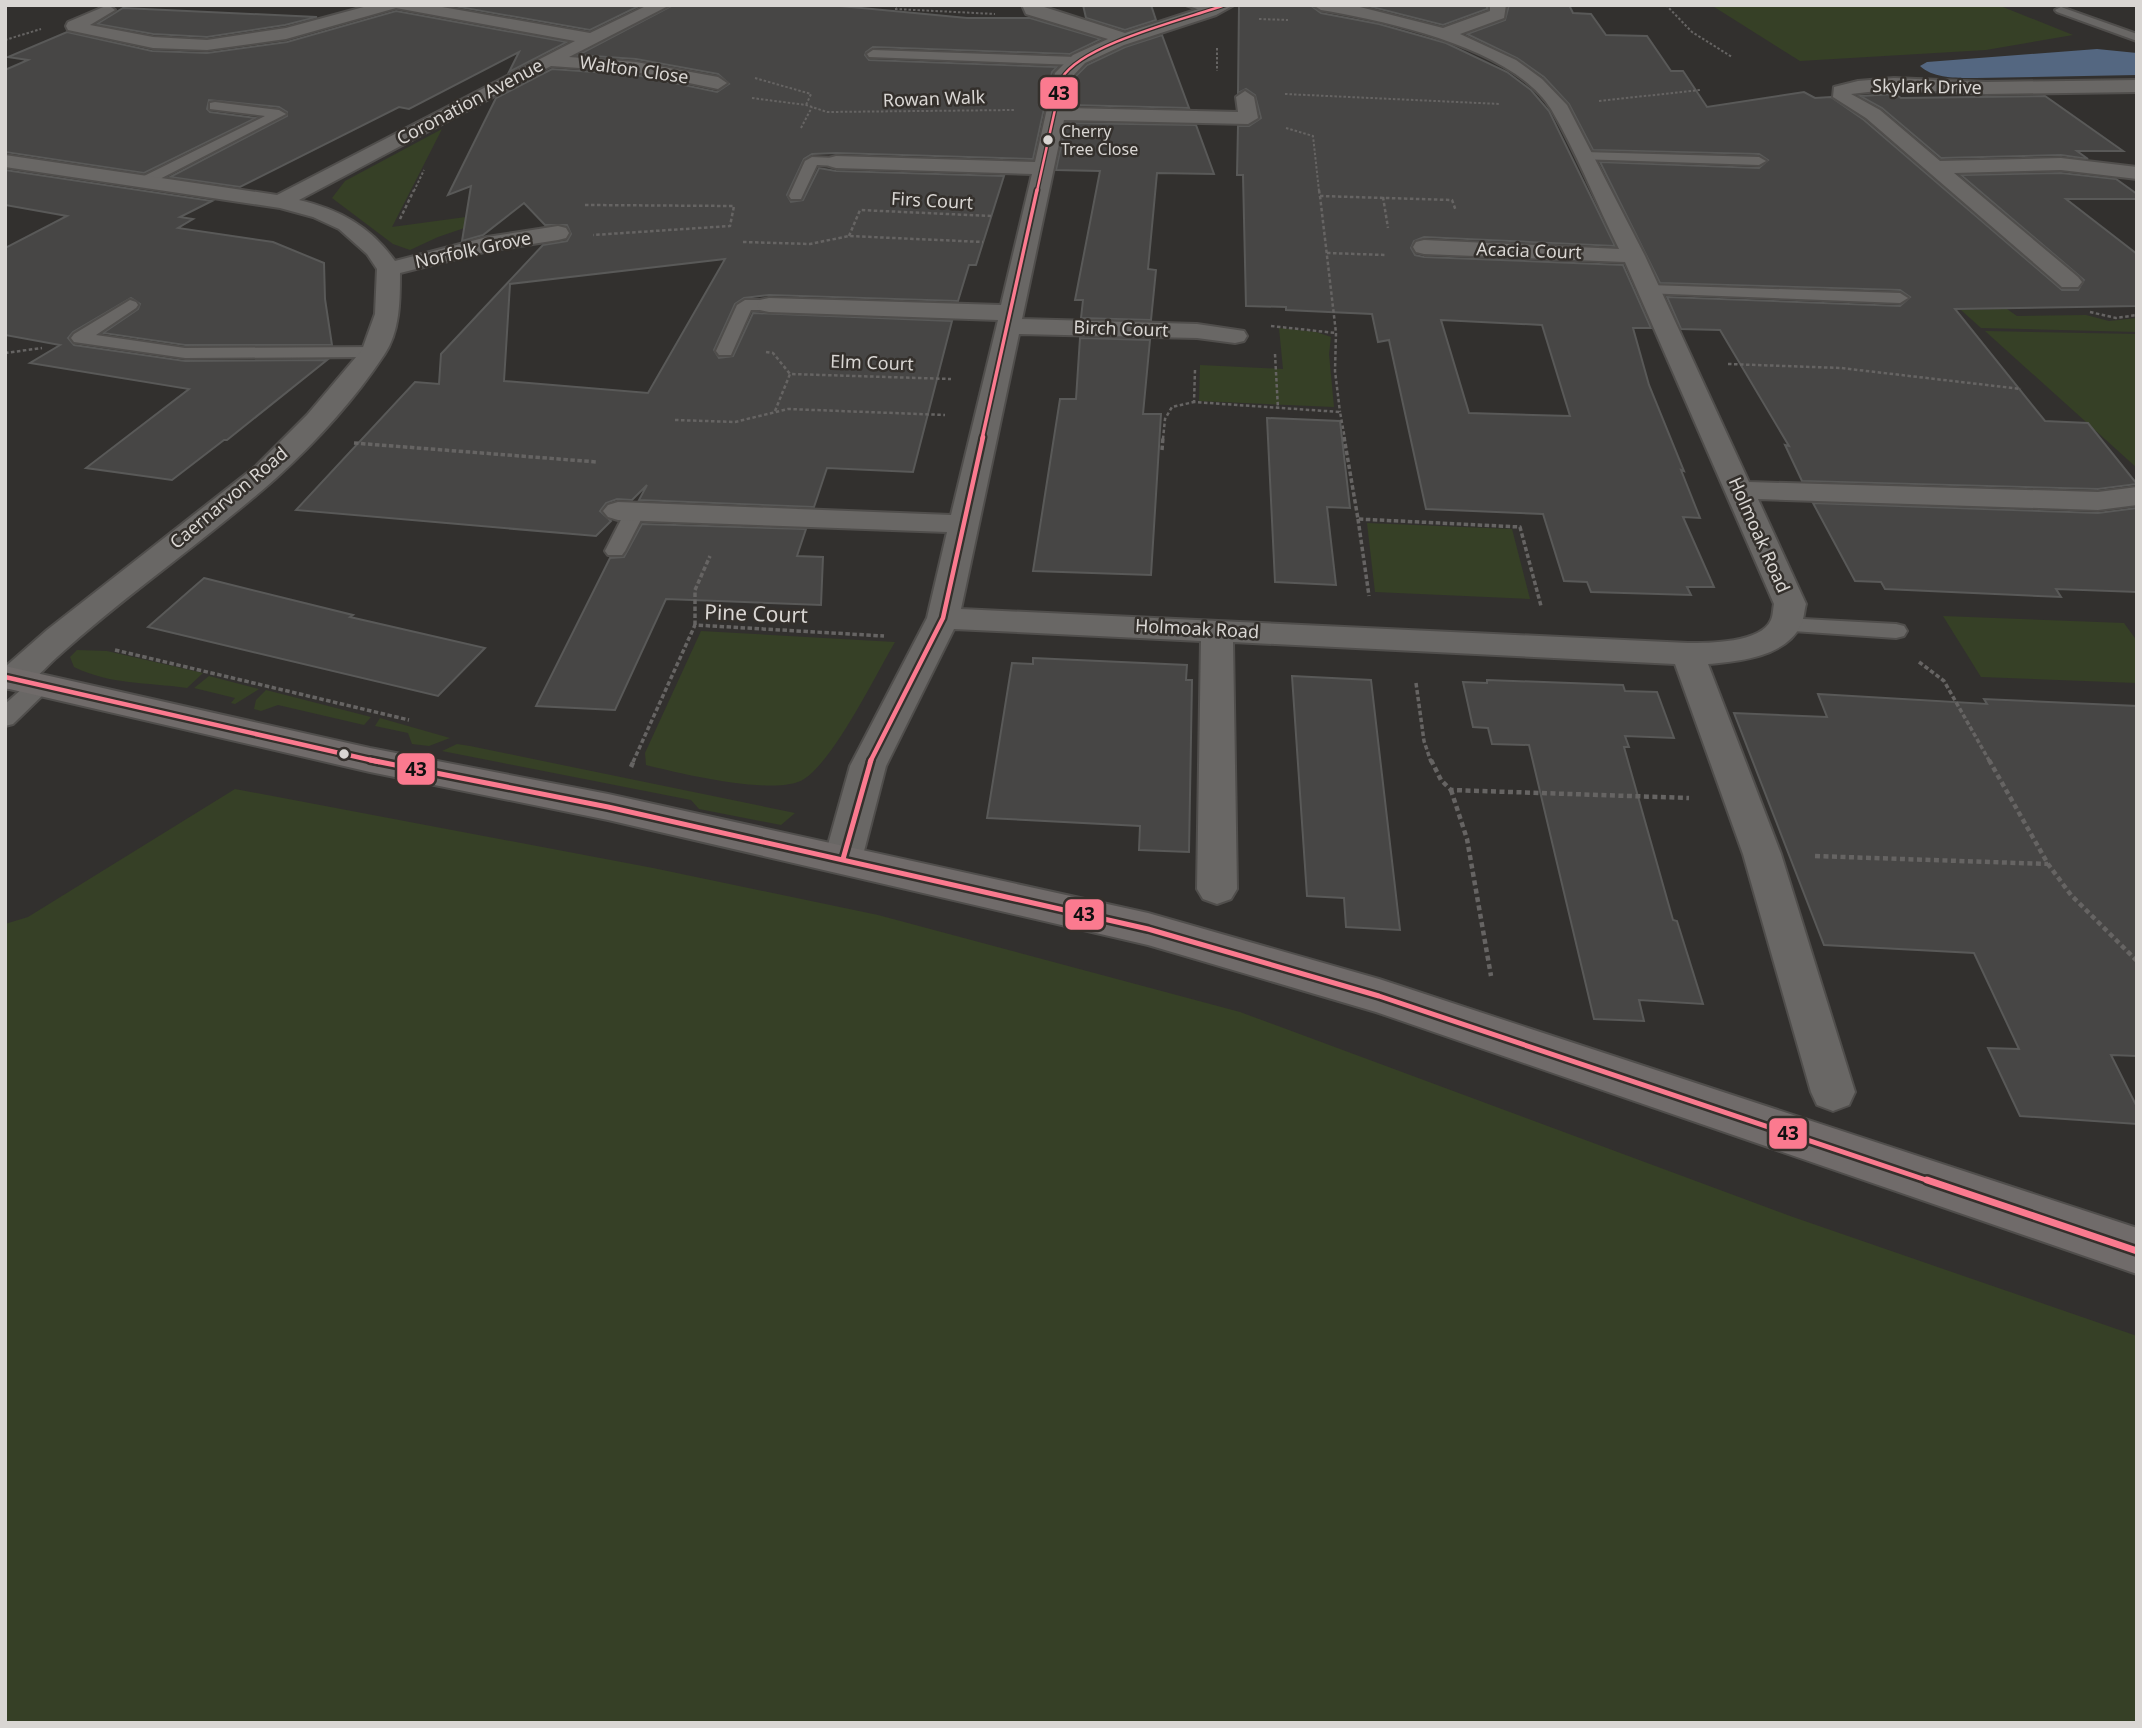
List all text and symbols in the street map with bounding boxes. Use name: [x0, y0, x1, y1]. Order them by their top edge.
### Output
street label: Walton Close: [578, 49, 690, 89]
street label: Coronation Avenue: [392, 52, 547, 150]
street label: Skylark Drive: [1872, 73, 1982, 99]
line badge: 43: [1039, 76, 1079, 110]
text: 43: [1048, 80, 1070, 106]
street label: Rowan Walk: [882, 84, 986, 112]
place label: Cherry Tree Close: [1061, 120, 1138, 160]
marker: Cherry Tree Close: [1041, 133, 1055, 147]
street label: Firs Court: [890, 186, 974, 214]
street label: Norfolk Grove: [413, 225, 533, 273]
street label: Acacia Court: [1476, 236, 1583, 264]
street label: Birch Court: [1073, 314, 1170, 342]
street label: Elm Court: [830, 349, 915, 375]
street label: Caernarvon Road: [164, 441, 292, 554]
street label: Holmoak Road: [1724, 473, 1796, 596]
street label: Pine Court: [704, 597, 809, 629]
street label: Holmoak Road: [1134, 613, 1260, 643]
unlabelled marker: [337, 747, 351, 761]
line badge: 43: [396, 752, 436, 786]
text: 43: [405, 756, 427, 782]
line badge: 43: [1064, 898, 1105, 931]
text: 43: [1073, 901, 1095, 927]
line badge: 43: [1768, 1117, 1808, 1150]
text: 43: [1777, 1120, 1799, 1146]

